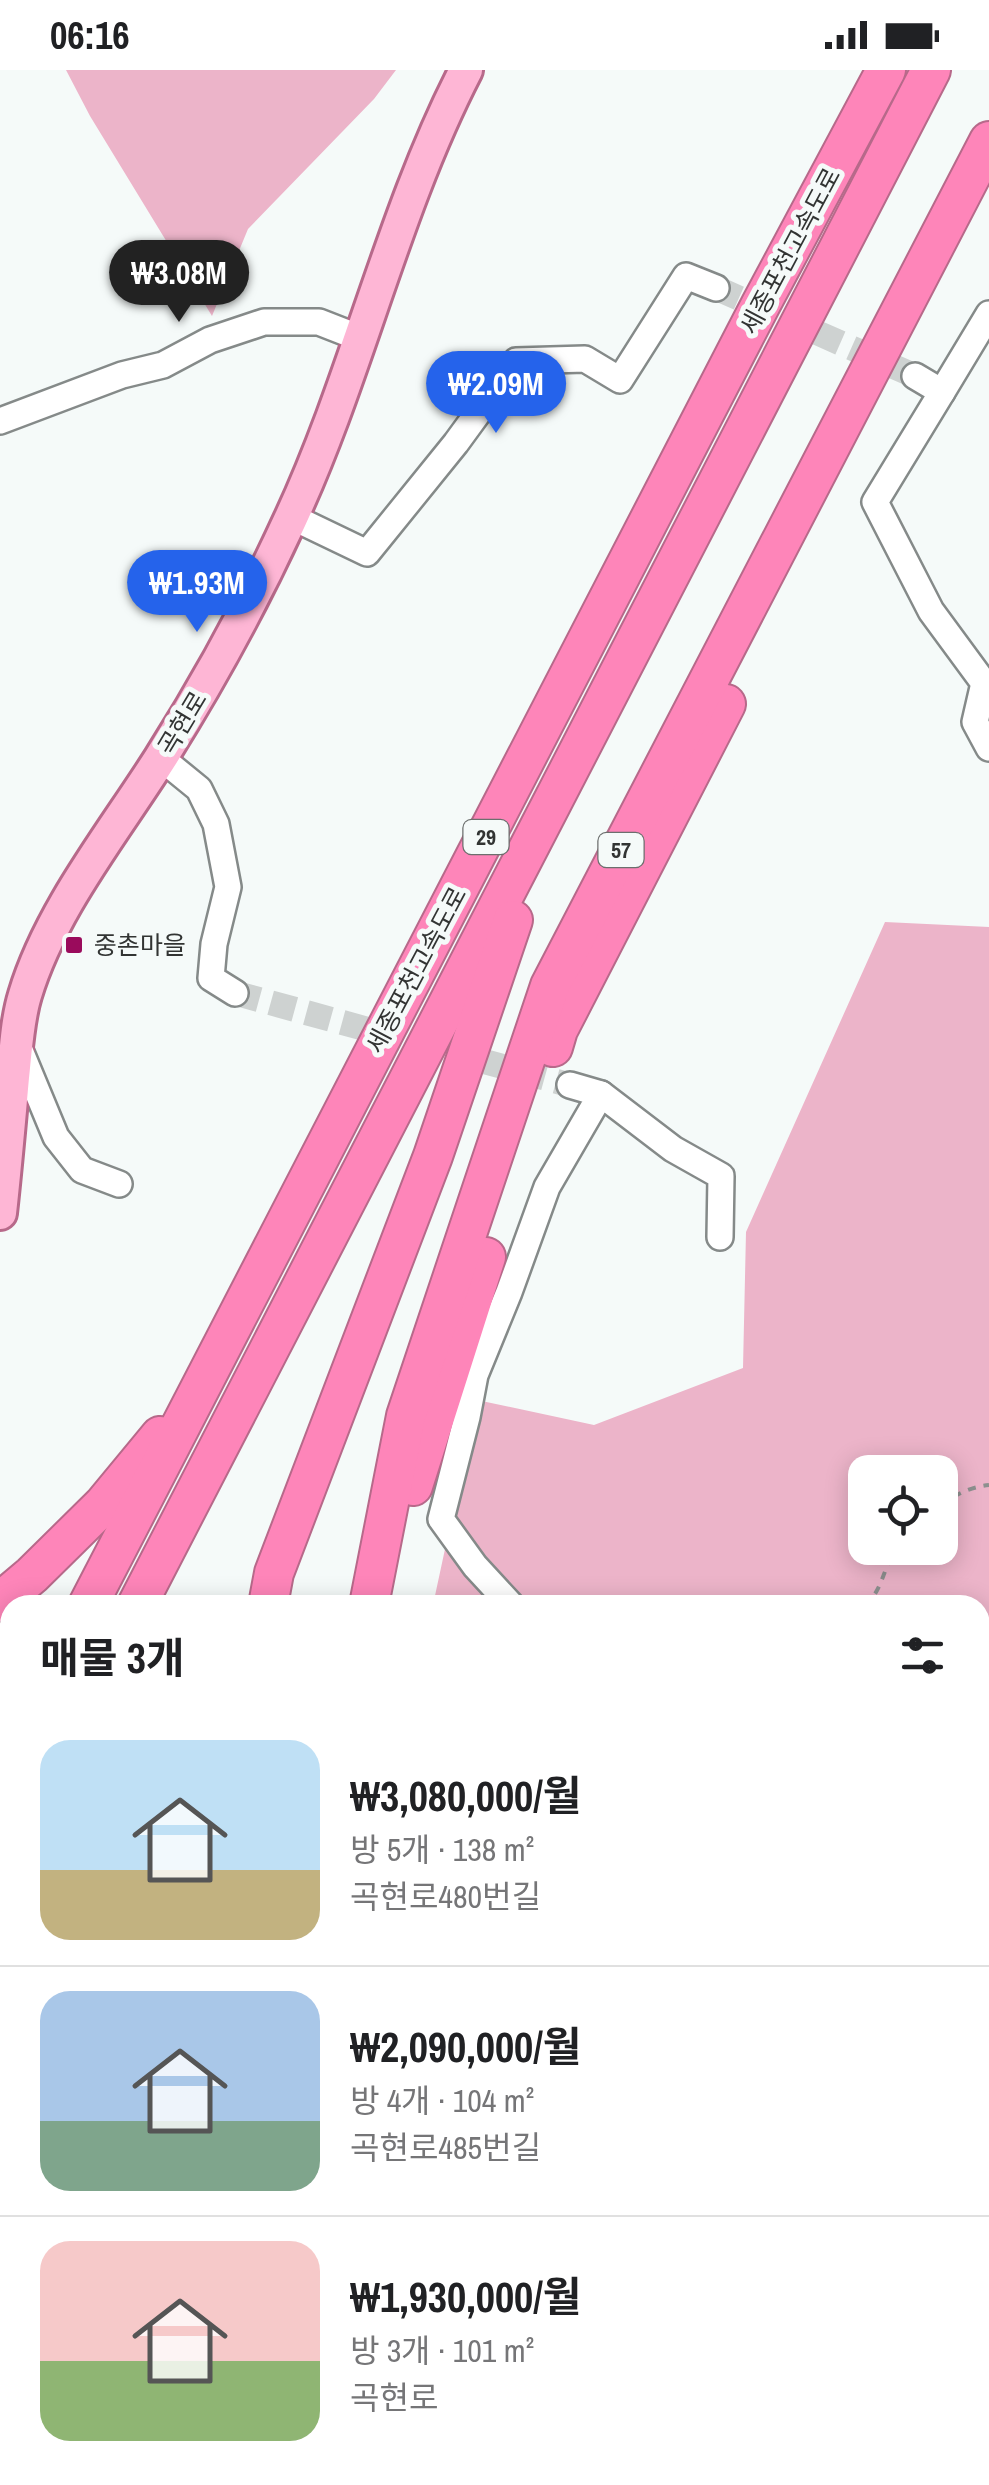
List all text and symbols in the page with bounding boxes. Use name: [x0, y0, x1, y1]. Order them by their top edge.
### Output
text: 06:16: [50, 10, 130, 61]
street label: 세종포천고속도로: [732, 162, 848, 340]
pin: ₩3.08M: [98, 240, 260, 325]
text: ₩3.08M: [131, 251, 227, 294]
pin: ₩2.09M: [415, 351, 577, 436]
text: ₩2.09M: [448, 362, 544, 405]
pin: ₩1.93M: [116, 550, 278, 635]
text: ₩1.93M: [149, 561, 245, 604]
street label: 곡현로: [150, 685, 214, 761]
road number: 29: [464, 820, 508, 854]
road number: 57: [598, 833, 644, 867]
street label: 세종포천고속도로: [358, 881, 474, 1059]
place label: 중촌마을: [94, 928, 186, 962]
marker: 중촌마을: [63, 934, 85, 956]
map controls: [848, 1455, 958, 1565]
button: locate: [848, 1455, 958, 1565]
icon: filters: [895, 1628, 950, 1683]
text: 매물 3개: [40, 1630, 185, 1686]
text: ₩3,080,000/월: [350, 1768, 581, 1824]
icon: home: [120, 1780, 240, 1900]
text: 방 5개 · 138 m²: [350, 1828, 534, 1871]
text: 곡현로480번길: [350, 1875, 541, 1918]
text: ₩2,090,000/월: [350, 2019, 581, 2075]
icon: home: [120, 2031, 240, 2151]
text: 방 4개 · 104 m²: [350, 2079, 534, 2122]
text: 곡현로485번길: [350, 2126, 541, 2169]
text: ₩1,930,000/월: [350, 2269, 581, 2325]
icon: home: [120, 2281, 240, 2401]
text: 방 3개 · 101 m²: [350, 2329, 534, 2372]
text: 곡현로: [350, 2376, 438, 2419]

